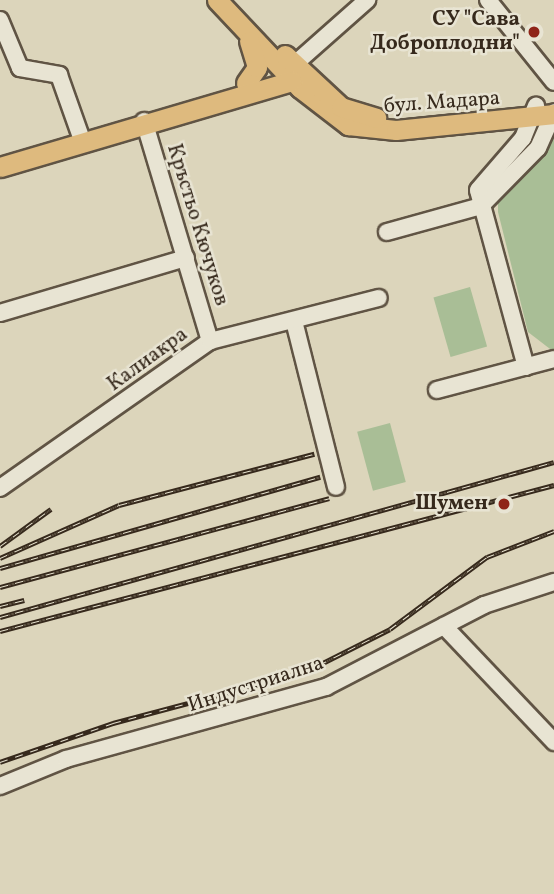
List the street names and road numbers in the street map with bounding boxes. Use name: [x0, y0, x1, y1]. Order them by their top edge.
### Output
street label: бул. Мадара: [383, 86, 501, 120]
street label: Кръстьо Кючуков: [160, 141, 234, 309]
street label: Калиакра: [103, 322, 193, 398]
street label: Индустриална: [185, 651, 327, 719]

